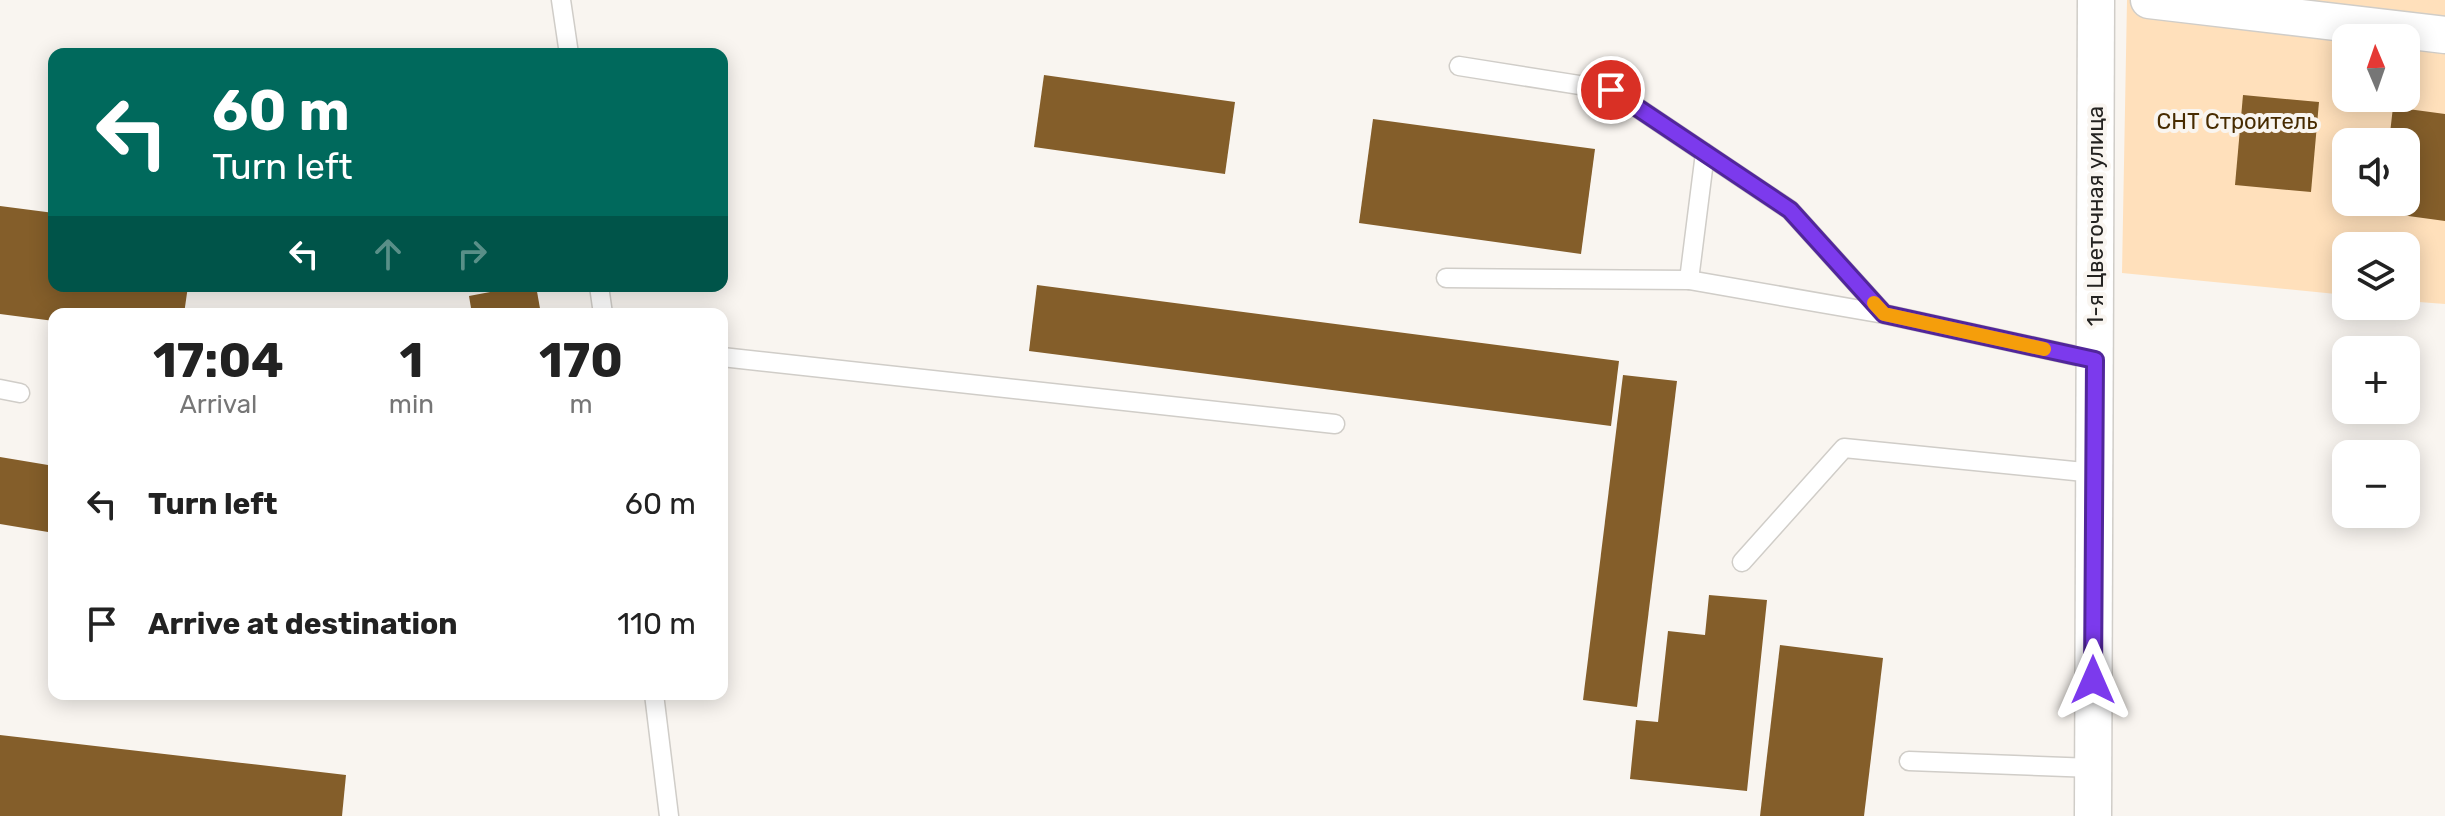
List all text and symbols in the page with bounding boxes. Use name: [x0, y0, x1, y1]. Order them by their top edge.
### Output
north arrow: [2332, 24, 2420, 112]
map controls: [2332, 24, 2420, 528]
pin: [1577, 56, 1645, 124]
icon: arrive: [1589, 68, 1633, 112]
text: 60 m: [212, 78, 350, 144]
icon: left: [80, 80, 184, 184]
street label: 1-я Цветочная улица: [2082, 106, 2109, 326]
park label: СНТ Строитель: [2157, 108, 2317, 135]
button: sound: [2332, 128, 2420, 216]
text: Turn left: [212, 145, 353, 188]
icon: left: [282, 232, 326, 276]
icon: ahead: [366, 232, 410, 276]
icon: right: [450, 232, 494, 276]
button: layers: [2332, 232, 2420, 320]
text: 17:04: [153, 332, 284, 389]
text: 1: [399, 332, 423, 389]
text: 170: [539, 332, 623, 389]
button: +: [2332, 336, 2420, 424]
text: Arrival: [179, 389, 257, 420]
text: min: [389, 389, 434, 420]
text: m: [569, 389, 593, 420]
button: −: [2332, 440, 2420, 528]
icon: left: [80, 482, 124, 526]
text: Turn left: [148, 486, 278, 522]
text: 60 m: [625, 486, 696, 522]
icon: arrive: [80, 602, 124, 646]
text: Arrive at destination: [148, 606, 458, 642]
text: 110 m: [617, 606, 696, 642]
position arrow: [2051, 638, 2135, 722]

